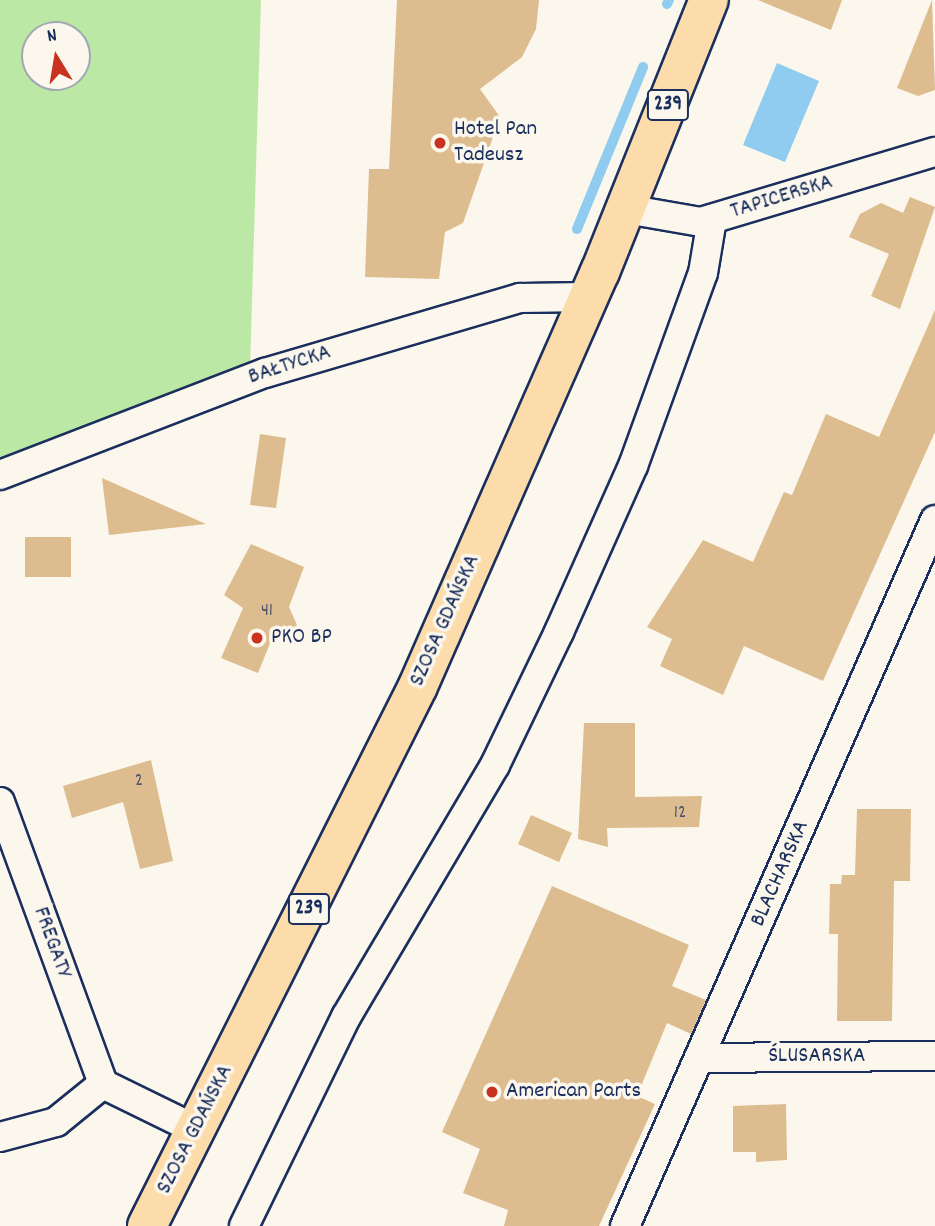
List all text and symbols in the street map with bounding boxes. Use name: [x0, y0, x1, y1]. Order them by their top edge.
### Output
north arrow: [21, 21, 91, 91]
text: N: [45, 23, 59, 51]
road number: 239: [645, 88, 691, 122]
place label: Hotel Pan Tadeusz: [454, 116, 537, 170]
marker: Hotel Pan Tadeusz: [432, 135, 448, 151]
street label: TAPICERSKA: [727, 169, 837, 227]
street label: BAŁTYCKA: [245, 340, 335, 392]
street label: SZOSA GDAŃSKA: [405, 551, 487, 691]
house number: 41: [261, 601, 273, 623]
place label: PKO BP: [271, 624, 332, 652]
marker: PKO BP: [249, 630, 265, 646]
house number: 2: [135, 771, 143, 793]
house number: 12: [674, 803, 686, 825]
street label: BLACHARSKA: [745, 817, 817, 931]
road number: 239: [286, 892, 332, 926]
street label: FREGATY: [25, 904, 77, 982]
street label: ŚLUSARSKA: [768, 1043, 866, 1071]
street label: SZOSA GDAŃSKA: [152, 1061, 240, 1199]
place label: American Parts: [506, 1078, 641, 1106]
marker: American Parts: [484, 1084, 500, 1100]

